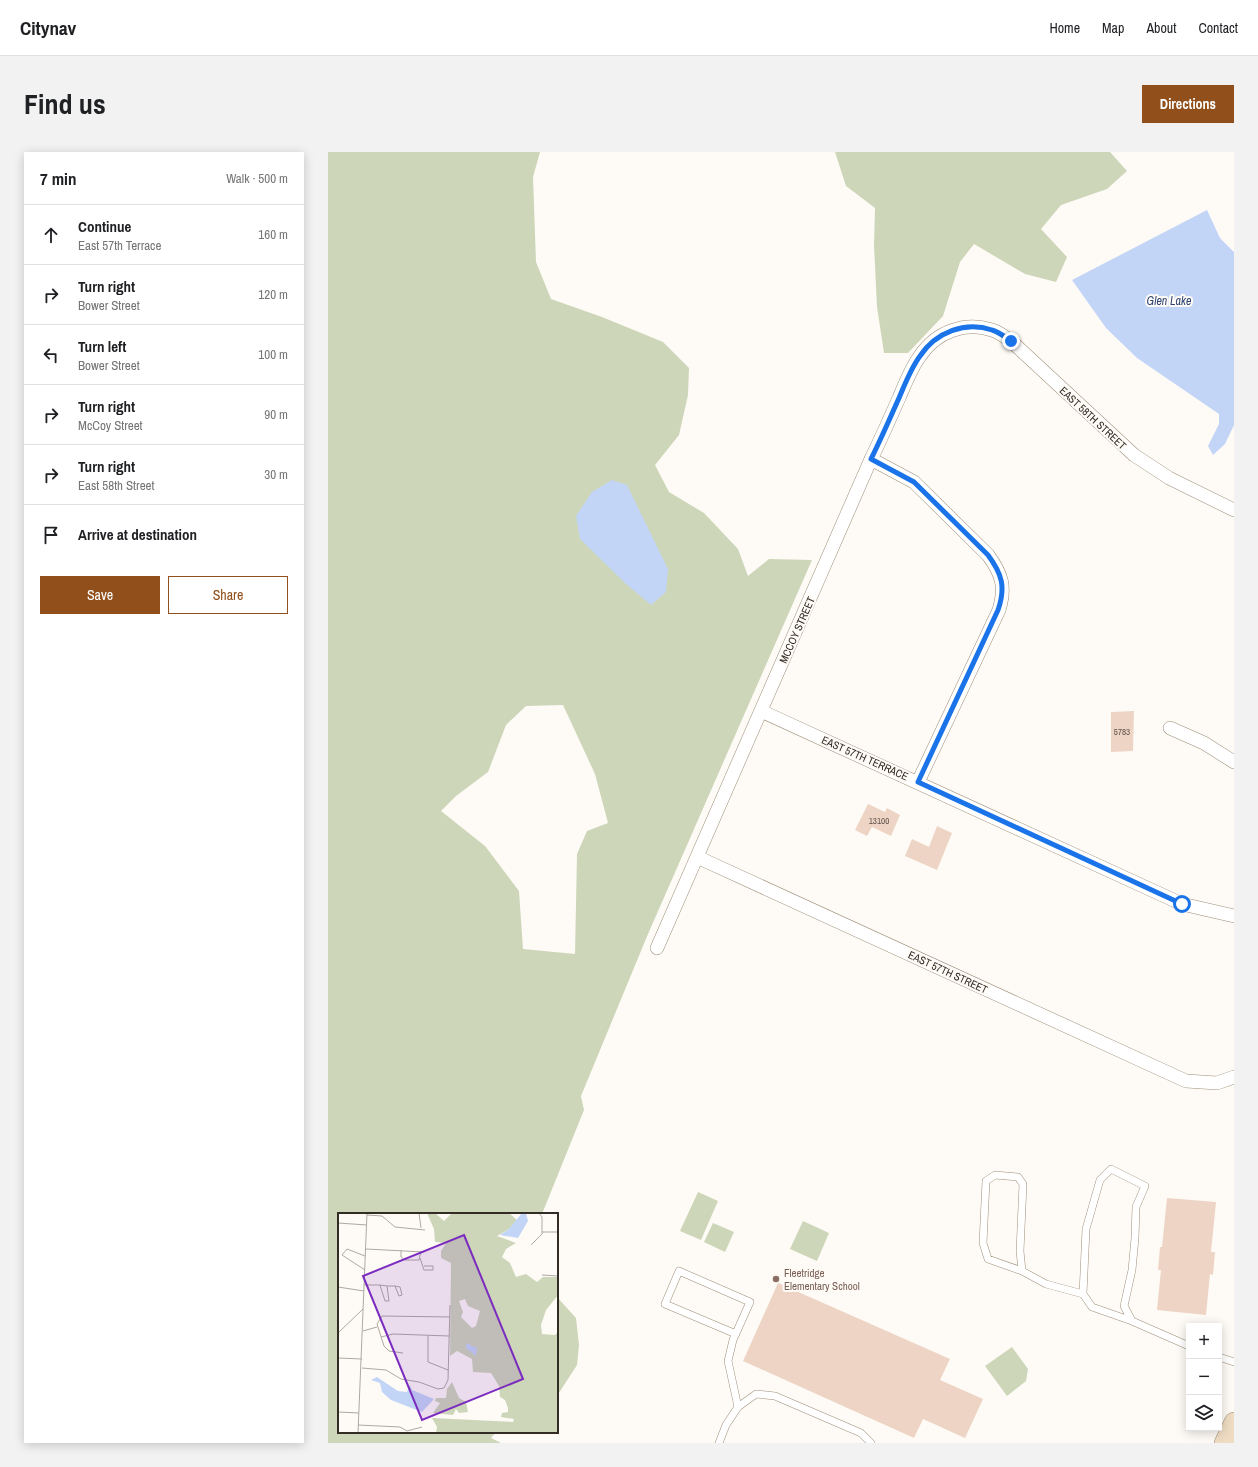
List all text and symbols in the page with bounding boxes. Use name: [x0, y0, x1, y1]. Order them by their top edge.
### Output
text: Citynav: [20, 15, 76, 41]
text: Home: [1049, 19, 1080, 37]
text: Map: [1102, 19, 1124, 37]
text: About: [1146, 19, 1176, 37]
text: Contact: [1198, 19, 1238, 37]
text: Find us: [24, 85, 106, 123]
button: Directions: [1142, 85, 1234, 123]
text: 7 min: [40, 167, 76, 190]
text: Walk · 500 m: [226, 170, 288, 187]
text: Continue: [78, 216, 131, 237]
icon: ahead: [40, 224, 62, 246]
text: 160 m: [258, 226, 288, 243]
text: East 57th Terrace: [78, 237, 161, 254]
text: Turn right: [78, 276, 135, 297]
icon: right: [40, 284, 62, 306]
text: 120 m: [258, 286, 288, 303]
water label: Glen Lake: [1147, 293, 1192, 309]
text: Bower Street: [78, 297, 140, 314]
route end: [1002, 332, 1020, 350]
text: Turn left: [78, 336, 126, 357]
icon: left: [40, 344, 62, 366]
text: 100 m: [258, 346, 288, 363]
text: Bower Street: [78, 357, 140, 374]
street label: EAST 58TH STREET: [1057, 384, 1130, 453]
text: Turn right: [78, 396, 135, 417]
icon: right: [40, 404, 62, 426]
text: 90 m: [264, 406, 288, 423]
text: McCoy Street: [78, 417, 143, 434]
text: Turn right: [78, 456, 135, 477]
icon: right: [40, 464, 62, 486]
text: 30 m: [264, 466, 288, 483]
text: East 58th Street: [78, 477, 154, 494]
icon: arrive: [40, 524, 62, 546]
text: Arrive at destination: [78, 524, 197, 545]
button: Save: [40, 576, 160, 614]
button: Share: [168, 576, 288, 614]
street label: MCCOY STREET: [776, 594, 818, 666]
house number: 5783: [1114, 726, 1130, 738]
street label: EAST 57TH TERRACE: [819, 733, 911, 783]
house number: 13100: [869, 815, 889, 827]
route start: [1173, 895, 1191, 913]
street label: EAST 57TH STREET: [906, 947, 990, 997]
inset map: [338, 1213, 558, 1433]
place label: Fleetridge Elementary School: [784, 1266, 860, 1293]
marker: Fleetridge Elementary School: [771, 1274, 781, 1284]
map controls: [1186, 1323, 1222, 1431]
button: +: [1186, 1323, 1222, 1359]
button: −: [1186, 1359, 1222, 1395]
button: layers: [1186, 1395, 1222, 1431]

